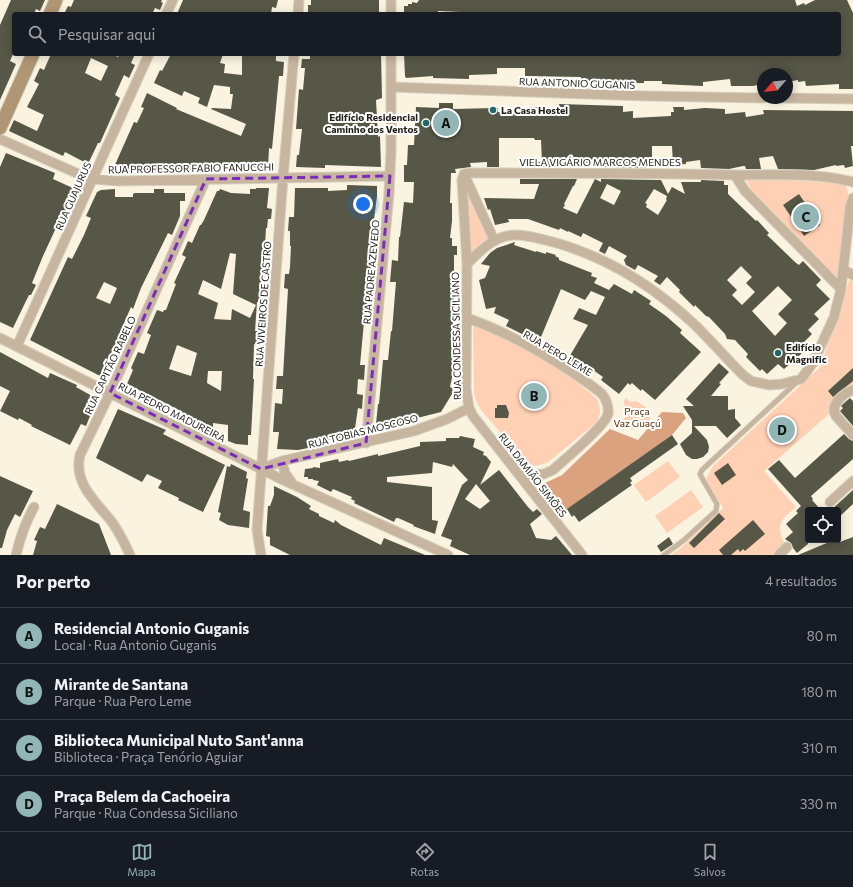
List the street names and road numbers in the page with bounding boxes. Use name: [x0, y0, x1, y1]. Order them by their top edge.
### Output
street label: RUA ANTONIO GUGANIS: [519, 75, 636, 91]
street label: VIELA VIGÁRIO MARCOS MENDES: [519, 156, 681, 168]
street label: RUA GUAJURUS: [53, 160, 93, 232]
street label: RUA PROFESSOR FABIO FANUCCHI: [108, 161, 274, 175]
street label: RUA PADRE AZEVEDO: [360, 219, 382, 325]
street label: RUA VIVEIROS DE CASTRO: [253, 241, 273, 367]
street label: RUA CONDESSA SICILIANO: [449, 272, 463, 400]
street label: RUA CAPITÃO RABELO: [82, 314, 138, 416]
street label: RUA PERO LEME: [521, 328, 595, 378]
street label: RUA PEDRO MADUREIRA: [116, 380, 228, 444]
street label: RUA TOBIAS MOSCOSO: [307, 412, 419, 450]
street label: RUA DAMIÃO SIMÕES: [496, 431, 570, 520]

